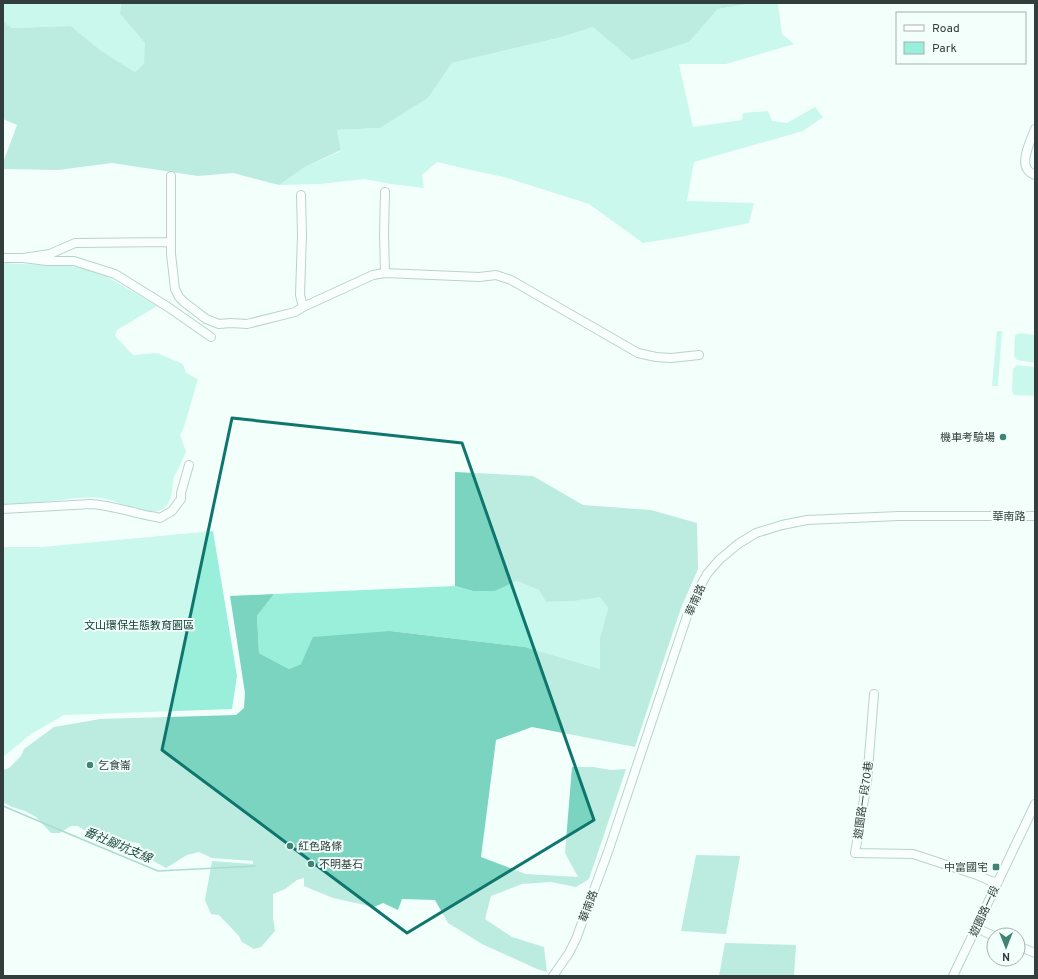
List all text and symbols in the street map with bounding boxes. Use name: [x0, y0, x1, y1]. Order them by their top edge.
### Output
legend: [896, 12, 1026, 64]
text: Road: [932, 21, 960, 37]
text: Park: [932, 41, 957, 57]
place label: 機車考驗場: [940, 431, 995, 445]
marker: 機車考驗場: [998, 432, 1008, 442]
street label: 華南路: [993, 510, 1026, 524]
street label: 華南路: [683, 582, 709, 618]
park label: 文山環保生態教育園區: [84, 619, 194, 633]
place label: 乞食崙: [98, 759, 131, 773]
marker: 乞食崙: [85, 760, 95, 770]
street label: 遊園路一段70巷: [852, 760, 876, 840]
water label: 番社腳坑支線: [81, 824, 156, 868]
place label: 紅色路條: [298, 840, 342, 854]
marker: 紅色路條: [285, 841, 295, 851]
place label: 不明基石: [319, 858, 363, 872]
marker: 不明基石: [306, 859, 316, 869]
place label: 中富國宅: [944, 861, 988, 875]
marker: 中富國宅: [991, 862, 1001, 872]
street label: 遊園路一段: [967, 884, 1003, 939]
street label: 華南路: [577, 888, 601, 924]
north arrow: [986, 927, 1026, 967]
text: N: [1002, 949, 1010, 963]

